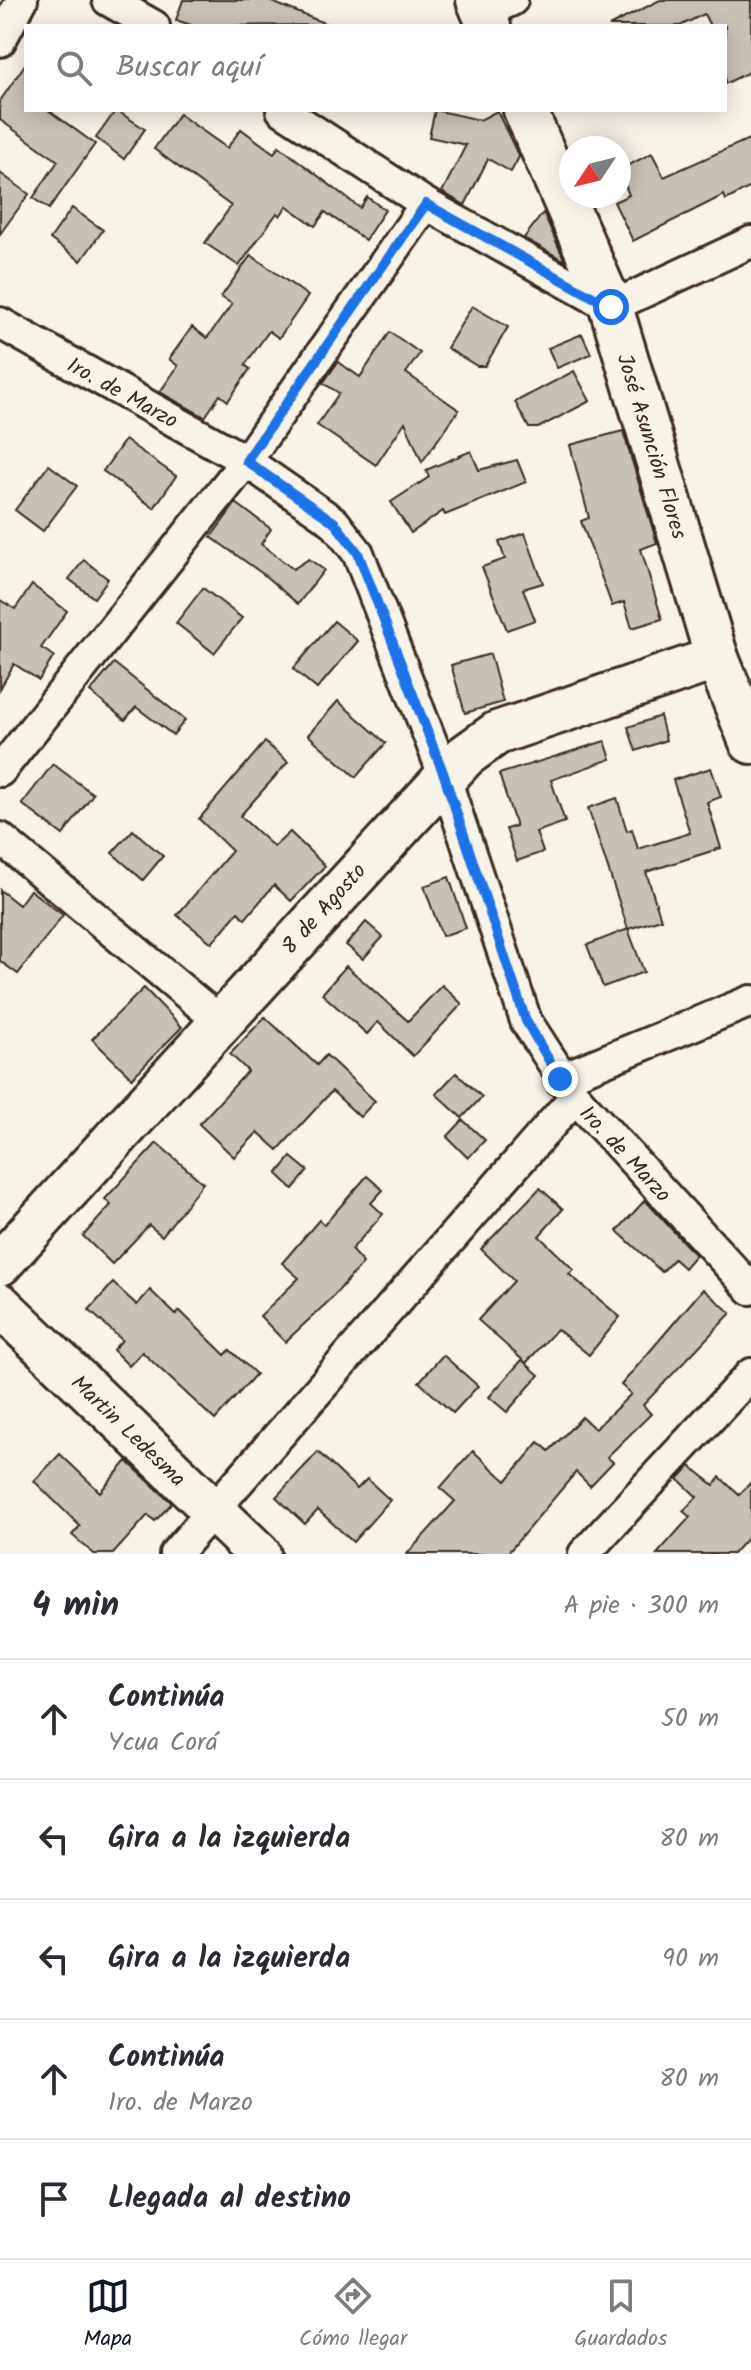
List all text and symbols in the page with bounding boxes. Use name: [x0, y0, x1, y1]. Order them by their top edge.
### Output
search box: [24, 24, 727, 112]
text: Buscar aquí: [116, 44, 262, 92]
icon: search: [52, 46, 96, 90]
north arrow: [559, 136, 631, 208]
route start: [593, 289, 629, 325]
street label: 1ro. de Marzo: [60, 349, 184, 439]
street label: José Asunción Flores: [606, 350, 696, 544]
street label: 8 de Agosto: [274, 856, 376, 964]
route end: [542, 1061, 578, 1097]
street label: 1ro. de Marzo: [570, 1098, 679, 1211]
street label: Martin Ledesma: [61, 1367, 193, 1496]
text: 4 min: [32, 1579, 119, 1633]
text: A pie · 300 m: [563, 1585, 719, 1627]
text: Continúa: [108, 1674, 224, 1722]
icon: ahead: [32, 1697, 76, 1741]
text: 50 m: [661, 1698, 719, 1740]
text: Ycua Corá: [108, 1722, 218, 1764]
text: Gira a la izquierda: [108, 1815, 350, 1863]
icon: left: [32, 1817, 76, 1861]
text: 80 m: [659, 1818, 719, 1860]
text: Gira a la izquierda: [108, 1935, 350, 1983]
icon: left: [32, 1937, 76, 1981]
text: 90 m: [662, 1938, 719, 1980]
text: Continúa: [108, 2034, 224, 2082]
icon: ahead: [32, 2057, 76, 2101]
text: 80 m: [659, 2058, 719, 2100]
text: 1ro. de Marzo: [108, 2082, 253, 2124]
text: Llegada al destino: [108, 2175, 351, 2223]
icon: arrive: [32, 2177, 76, 2221]
tab: Mapa: [84, 2274, 132, 2357]
tab: Cómo llegar: [299, 2274, 407, 2357]
tab: Guardados: [574, 2274, 667, 2357]

